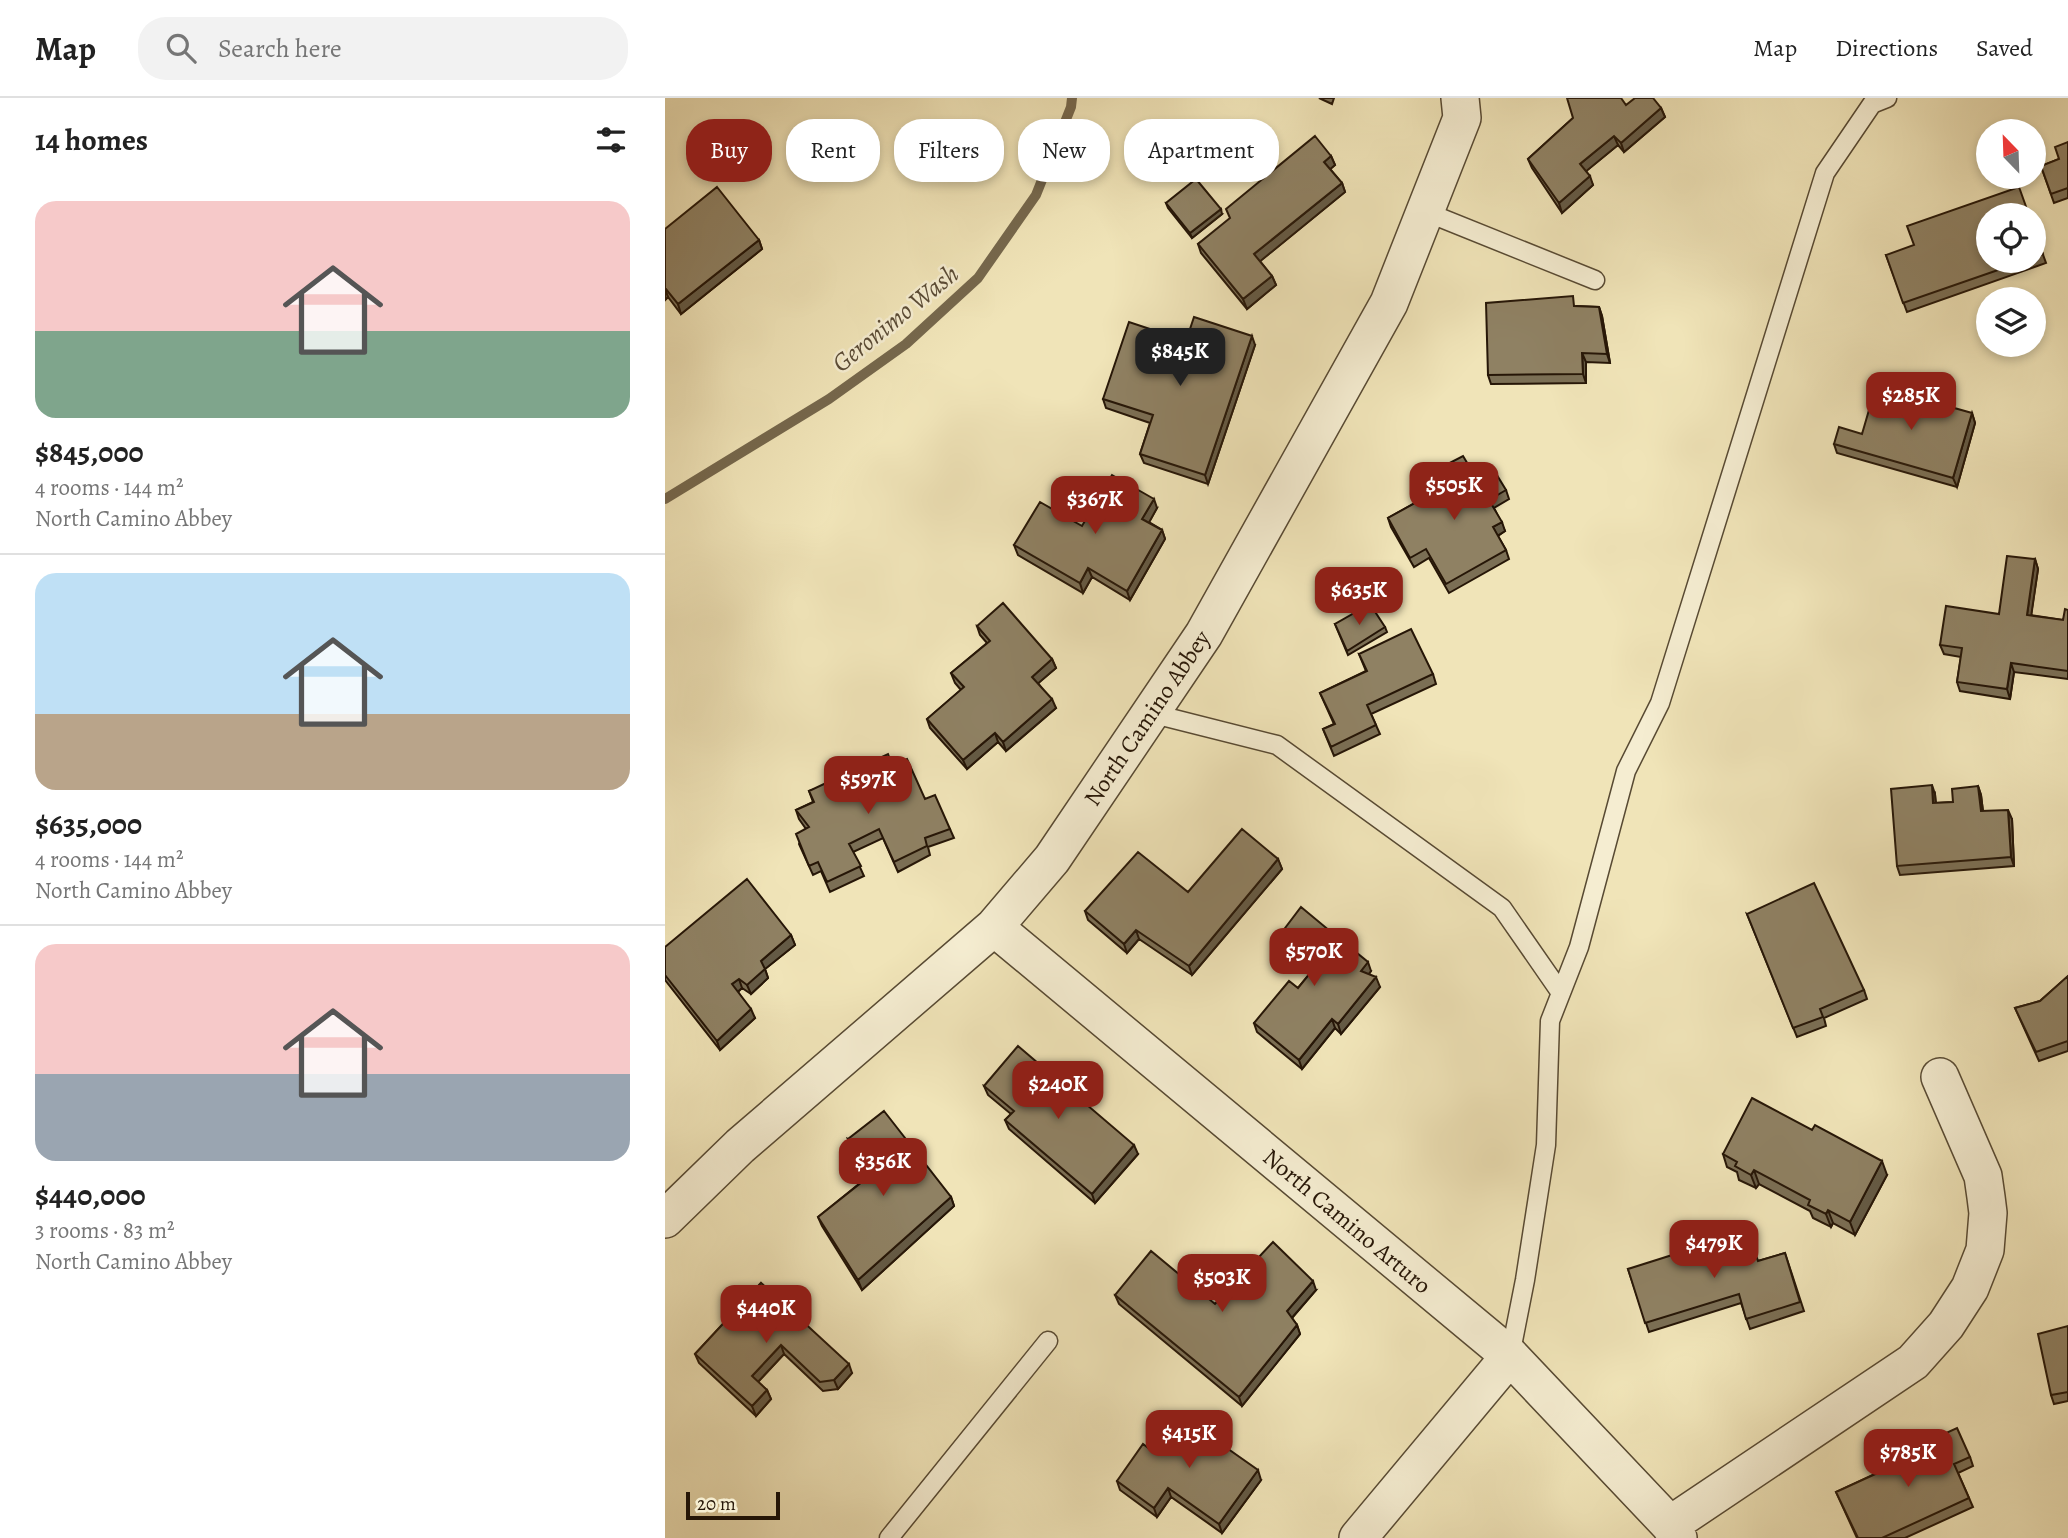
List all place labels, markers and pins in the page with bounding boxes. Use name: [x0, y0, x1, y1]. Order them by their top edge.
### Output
pin: $845K: [1131, 328, 1229, 388]
pin: $285K: [1862, 372, 1960, 432]
pin: $505K: [1405, 462, 1503, 522]
pin: $367K: [1046, 476, 1144, 536]
pin: $635K: [1310, 568, 1408, 627]
pin: $597K: [819, 756, 917, 816]
pin: $570K: [1265, 928, 1363, 988]
pin: $240K: [1009, 1062, 1107, 1121]
pin: $356K: [834, 1138, 932, 1198]
pin: $479K: [1665, 1220, 1763, 1280]
pin: $503K: [1173, 1254, 1271, 1314]
pin: $440K: [717, 1286, 815, 1345]
pin: $415K: [1140, 1410, 1238, 1470]
pin: $785K: [1859, 1430, 1957, 1489]

